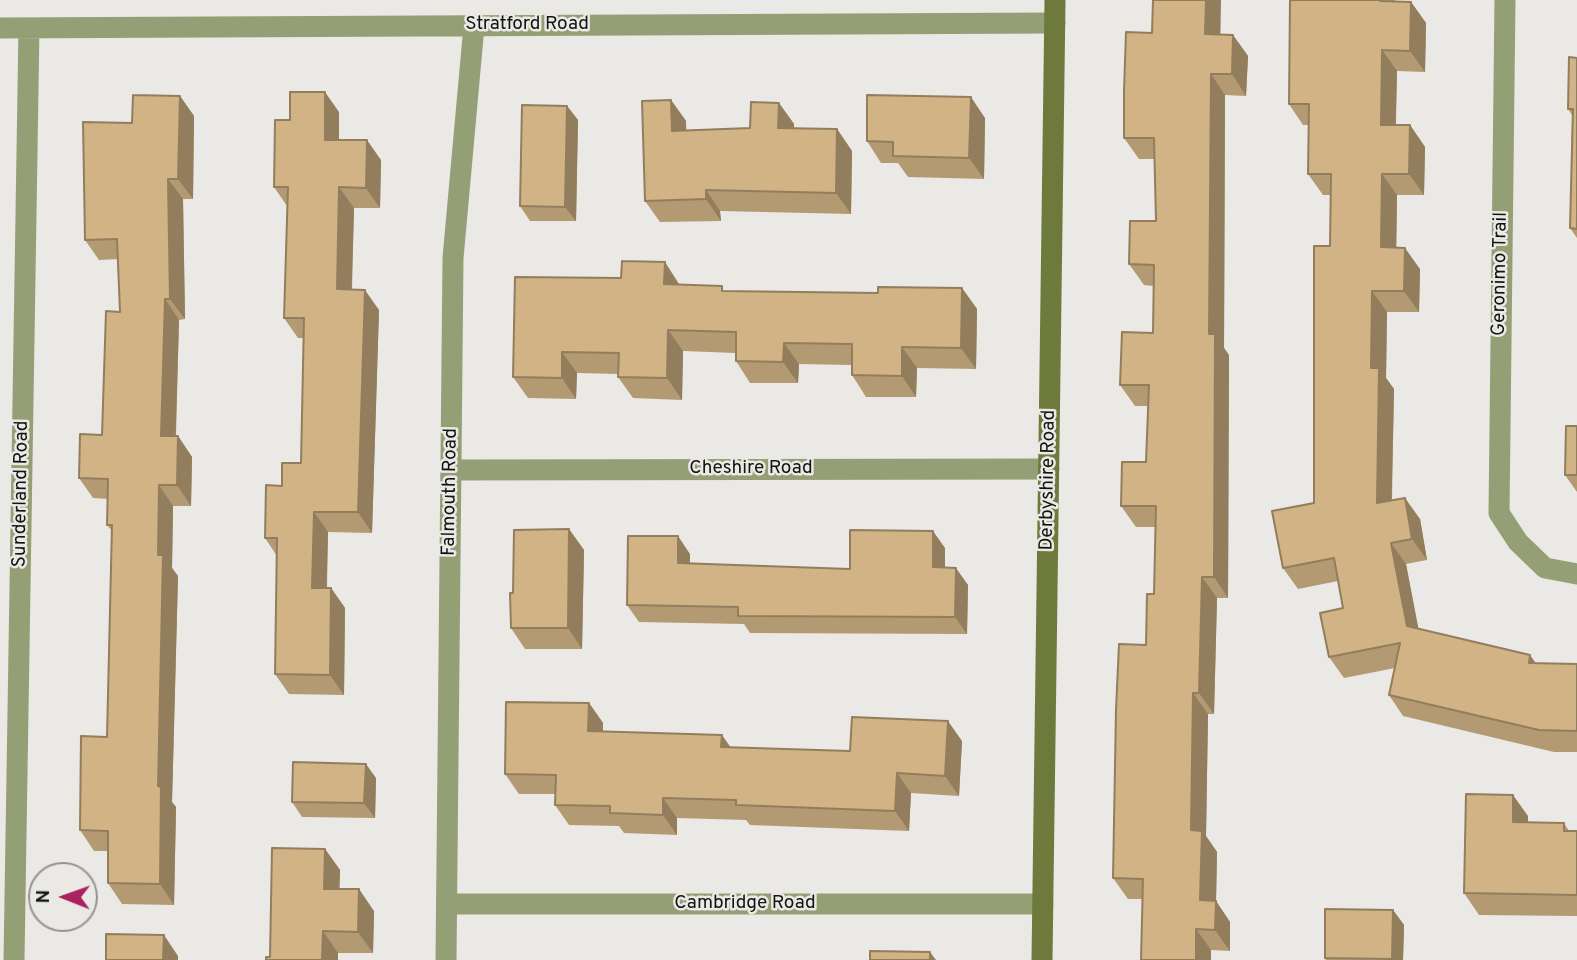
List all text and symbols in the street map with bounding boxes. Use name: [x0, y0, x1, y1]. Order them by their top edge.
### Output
street label: Stratford Road: [465, 14, 589, 36]
street label: Geronimo Trail: [1489, 212, 1513, 336]
street label: Derbyshire Road: [1036, 409, 1062, 551]
street label: Sunderland Road: [9, 420, 35, 568]
street label: Falmouth Road: [438, 428, 464, 556]
street label: Cheshire Road: [689, 458, 813, 480]
north arrow: [28, 862, 98, 932]
text: N: [32, 890, 56, 904]
street label: Cambridge Road: [674, 893, 816, 915]

